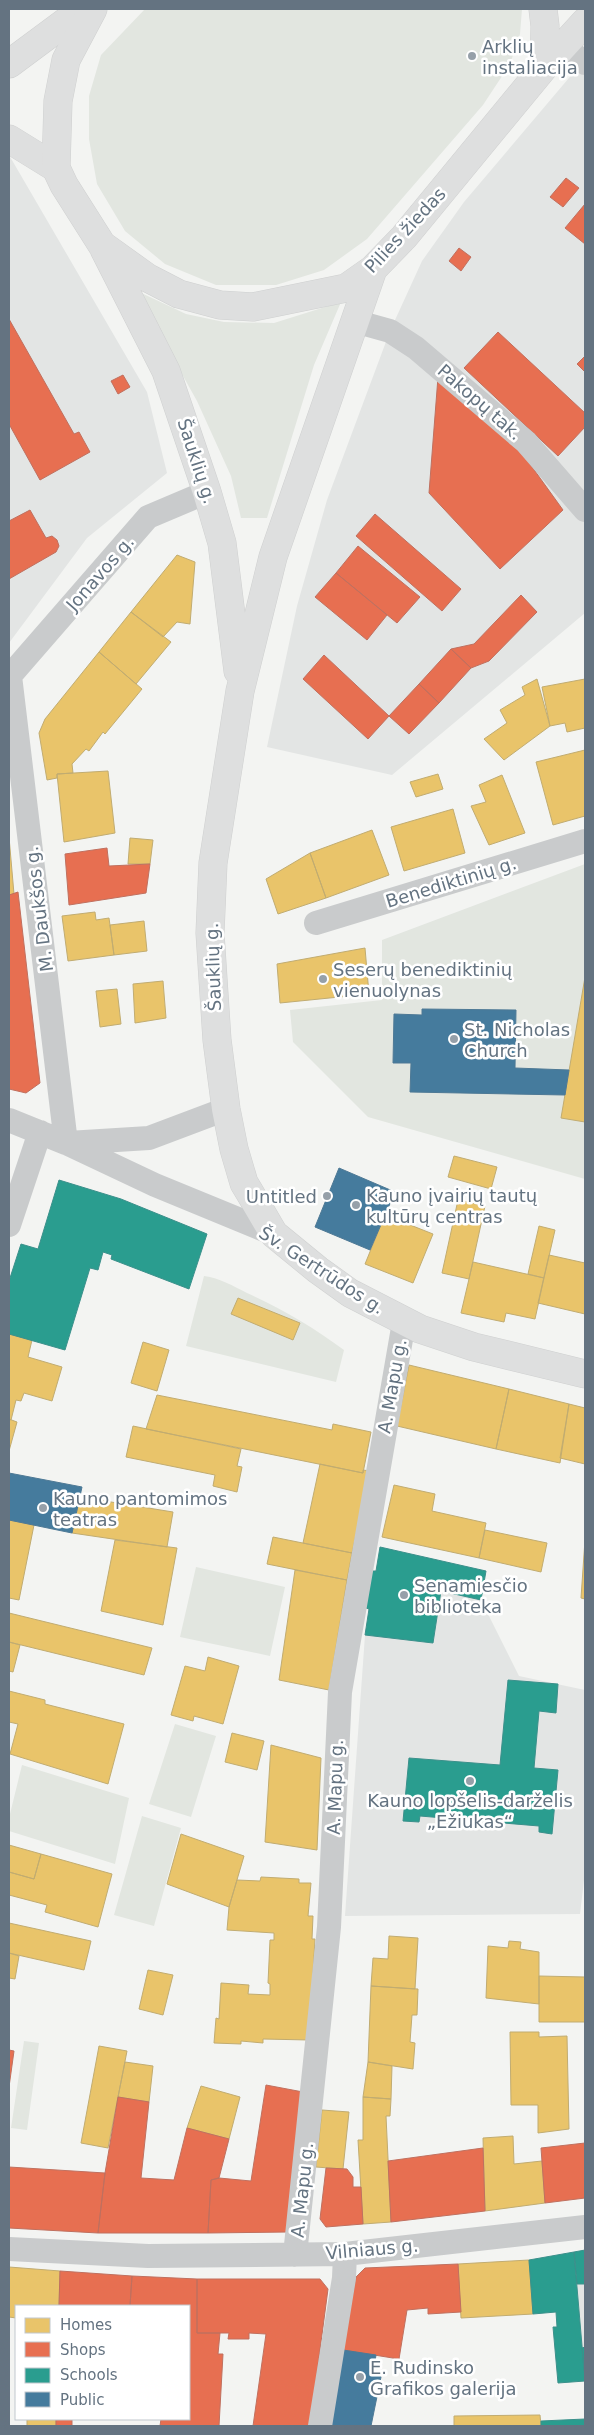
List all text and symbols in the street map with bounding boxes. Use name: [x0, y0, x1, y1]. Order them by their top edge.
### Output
place label: Arklių instaliacija: [482, 36, 578, 78]
marker: Arklių instaliacija: [466, 50, 478, 62]
street label: Pilies žiedas: [360, 183, 450, 277]
street label: Pakopų tak.: [434, 360, 526, 444]
street label: Šauklių g.: [173, 416, 221, 506]
street label: Jonavos g.: [61, 531, 138, 616]
street label: M. Daukšos g.: [21, 845, 57, 973]
street label: Benediktinių g.: [383, 852, 519, 912]
street label: Šauklių g.: [201, 922, 225, 1012]
place label: Seserų benediktinių vienuolynas: [333, 959, 513, 1001]
marker: Seserų benediktinių vienuolynas: [317, 973, 329, 985]
place label: St. Nicholas Church: [464, 1019, 570, 1061]
marker: St. Nicholas Church: [448, 1033, 460, 1045]
place label: Kauno įvairių tautų kultūrų centras: [366, 1185, 538, 1227]
place label: Untitled: [246, 1186, 317, 1207]
marker: Untitled: [321, 1190, 333, 1202]
marker: Kauno įvairių tautų kultūrų centras: [350, 1199, 362, 1211]
street label: Šv. Gertrūdos g.: [255, 1222, 389, 1318]
street label: A. Mapu g.: [373, 1337, 411, 1435]
place label: Kauno pantomimos teatras: [53, 1488, 227, 1530]
marker: Kauno pantomimos teatras: [37, 1502, 49, 1514]
place label: Senamiesčio biblioteka: [414, 1575, 528, 1617]
marker: Senamiesčio biblioteka: [398, 1589, 410, 1601]
street label: A. Mapu g.: [323, 1739, 347, 1835]
marker: Kauno lopšelis-darželis „Ežiukas“: [464, 1775, 476, 1787]
place label: Kauno lopšelis-darželis „Ežiukas“: [367, 1790, 573, 1832]
street label: A. Mapu g.: [287, 2141, 317, 2239]
street label: Vilniaus g.: [325, 2234, 419, 2264]
legend: [15, 2305, 190, 2420]
text: Homes: [60, 2316, 112, 2334]
text: Shops: [60, 2341, 106, 2359]
place label: E. Rudinsko Grafikos galerija: [370, 2357, 517, 2399]
text: Schools: [60, 2366, 118, 2384]
marker: E. Rudinsko Grafikos galerija: [354, 2371, 366, 2383]
text: Public: [60, 2391, 104, 2409]

